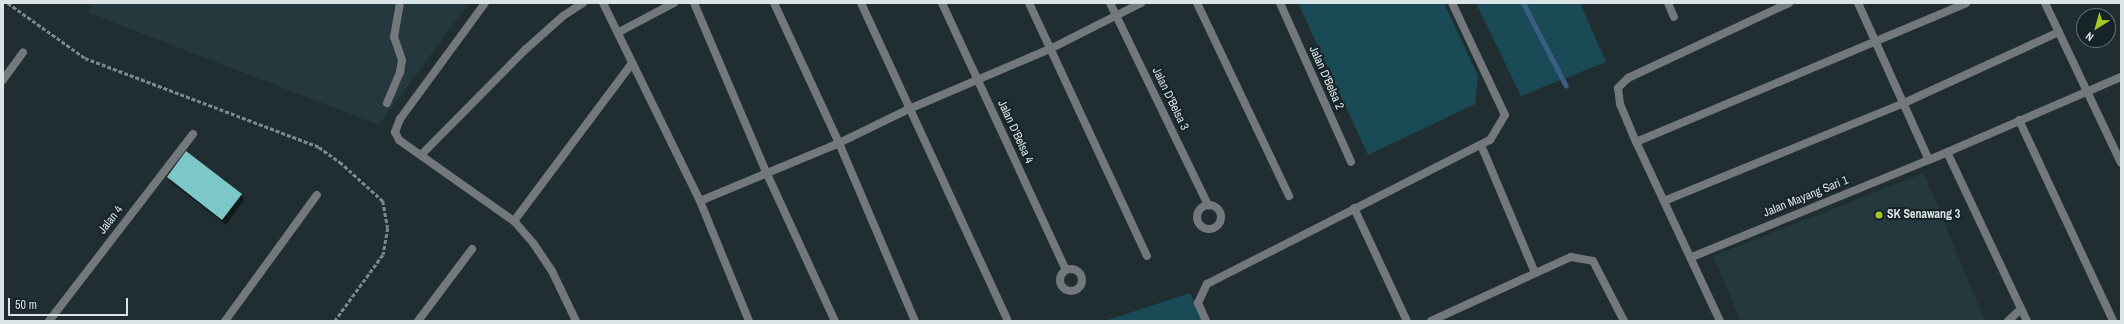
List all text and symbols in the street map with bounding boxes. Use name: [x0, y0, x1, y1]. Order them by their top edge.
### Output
north arrow: [2076, 8, 2116, 48]
text: N: [2083, 29, 2096, 44]
street label: Jalan D'Belsa 2: [1306, 44, 1346, 112]
street label: Jalan D'Belsa 3: [1149, 65, 1191, 133]
street label: Jalan D'Belsa 4: [994, 98, 1036, 166]
street label: Jalan Mayang Sari 1: [1761, 173, 1851, 221]
street label: Jalan 4: [96, 203, 126, 237]
place label: SK Senawang 3: [1887, 208, 1960, 222]
marker: SK Senawang 3: [1874, 210, 1884, 220]
scale bar: [10, 290, 130, 316]
text: 50 m: [15, 297, 37, 313]

